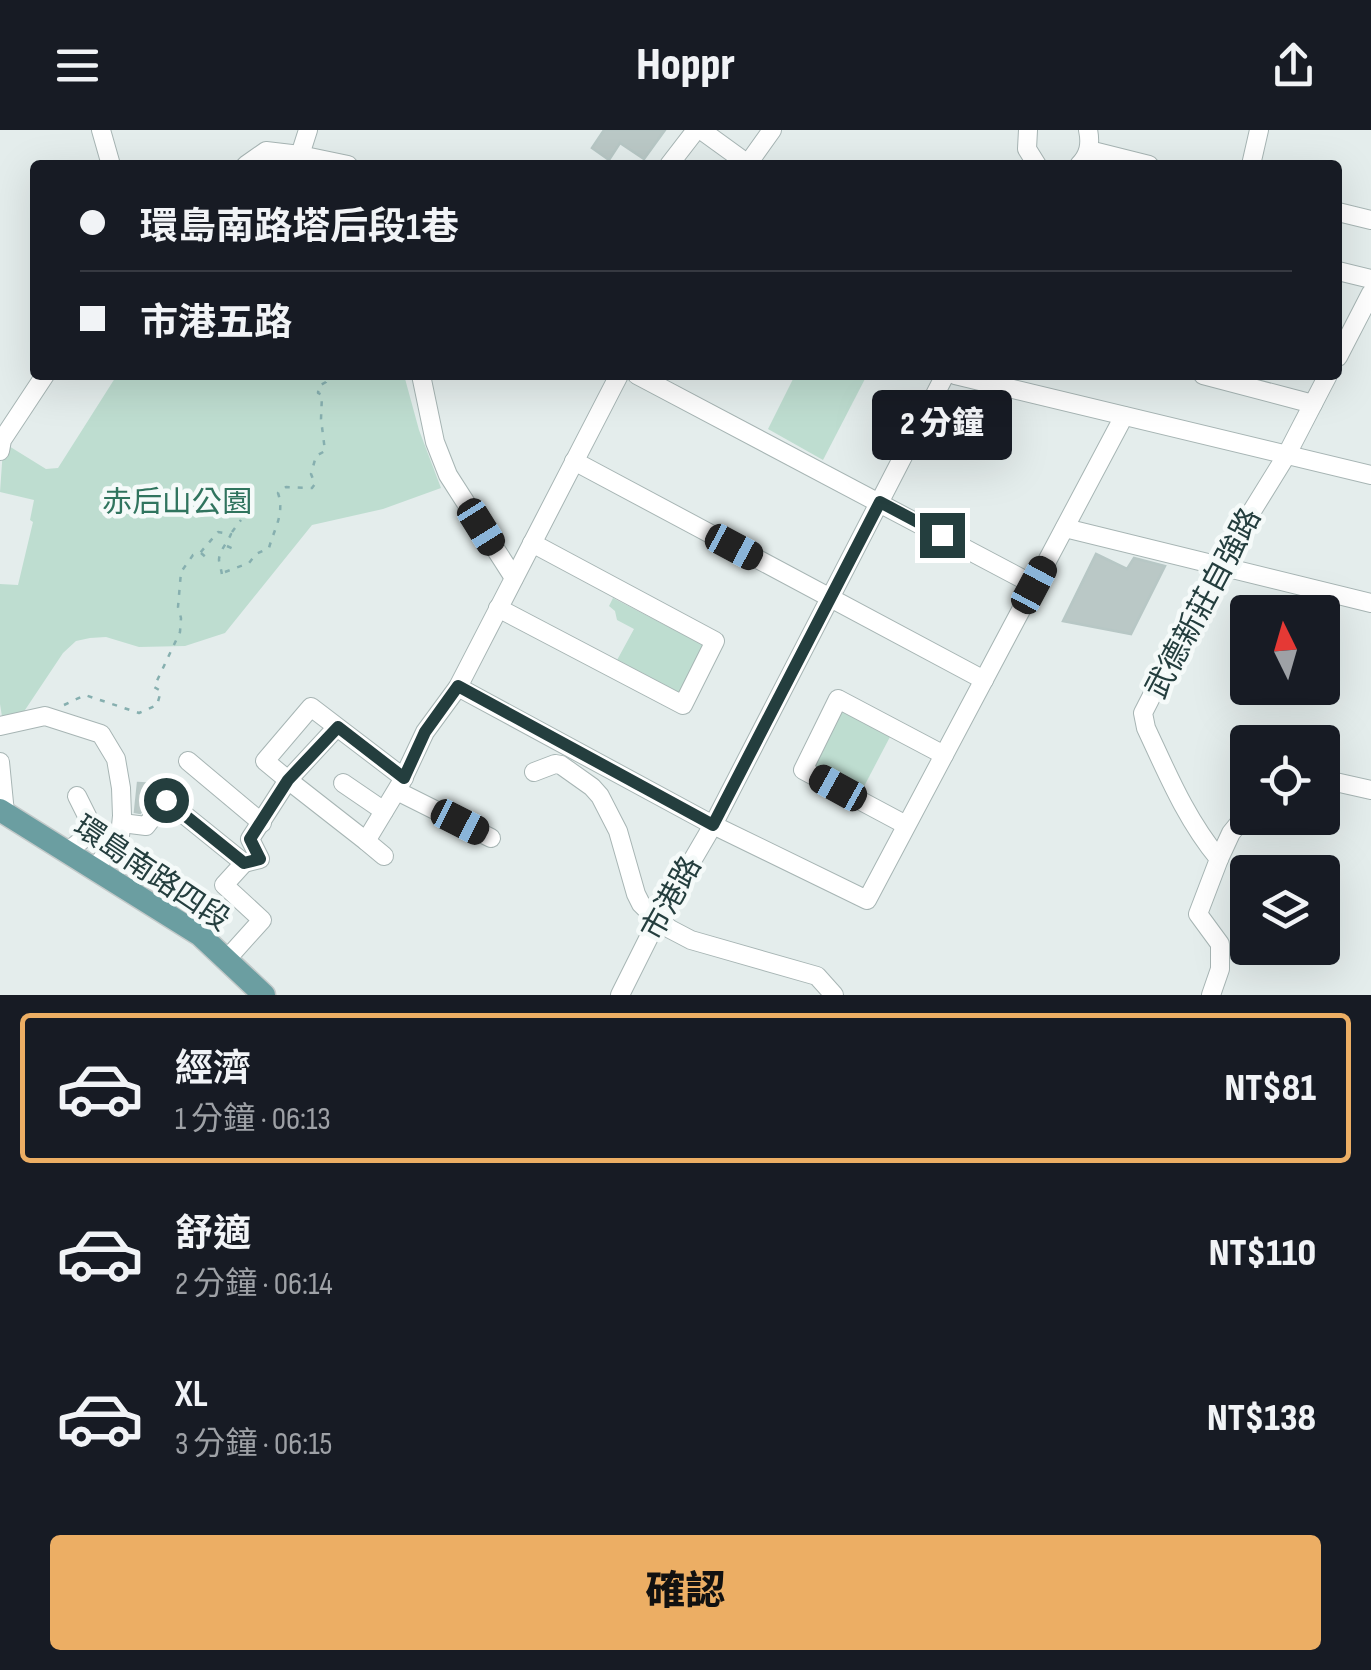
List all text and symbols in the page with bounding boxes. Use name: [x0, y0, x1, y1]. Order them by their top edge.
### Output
icon: menu: [50, 38, 105, 93]
text: Hoppr: [636, 38, 735, 93]
icon: share: [1266, 38, 1321, 93]
text: 環島南路塔后段1巷: [140, 205, 459, 250]
text: 市港五路: [140, 301, 292, 346]
callout: 2 分鐘: [872, 390, 1012, 460]
text: 2 分鐘: [900, 405, 984, 444]
park label: 赤后山公園: [102, 485, 252, 521]
car: [452, 494, 510, 560]
street label: 武德新莊自強路: [1139, 502, 1269, 705]
route end: [920, 513, 965, 558]
car: [700, 520, 768, 574]
car: [1007, 551, 1061, 619]
north arrow: [1230, 595, 1340, 705]
map controls: [1230, 595, 1340, 965]
button: locate: [1230, 725, 1340, 835]
car: [804, 760, 872, 816]
route start: [144, 778, 189, 823]
car: [426, 795, 494, 849]
street label: 環島南路四段: [67, 809, 236, 939]
street label: 市港路: [634, 850, 709, 947]
button: layers: [1230, 855, 1340, 965]
icon: car: [55, 1043, 145, 1133]
text: 經濟: [175, 1047, 251, 1092]
text: NT$81: [1225, 1066, 1316, 1111]
text: 1 分鐘 · 06:13: [175, 1100, 331, 1139]
icon: car: [55, 1208, 145, 1298]
text: 舒適: [175, 1212, 251, 1257]
text: NT$110: [1209, 1231, 1316, 1276]
text: 2 分鐘 · 06:14: [175, 1265, 333, 1304]
text: XL: [175, 1372, 208, 1417]
icon: car: [55, 1373, 145, 1463]
text: NT$138: [1207, 1396, 1316, 1441]
text: 3 分鐘 · 06:15: [175, 1425, 332, 1464]
button: 確認: [50, 1535, 1321, 1650]

